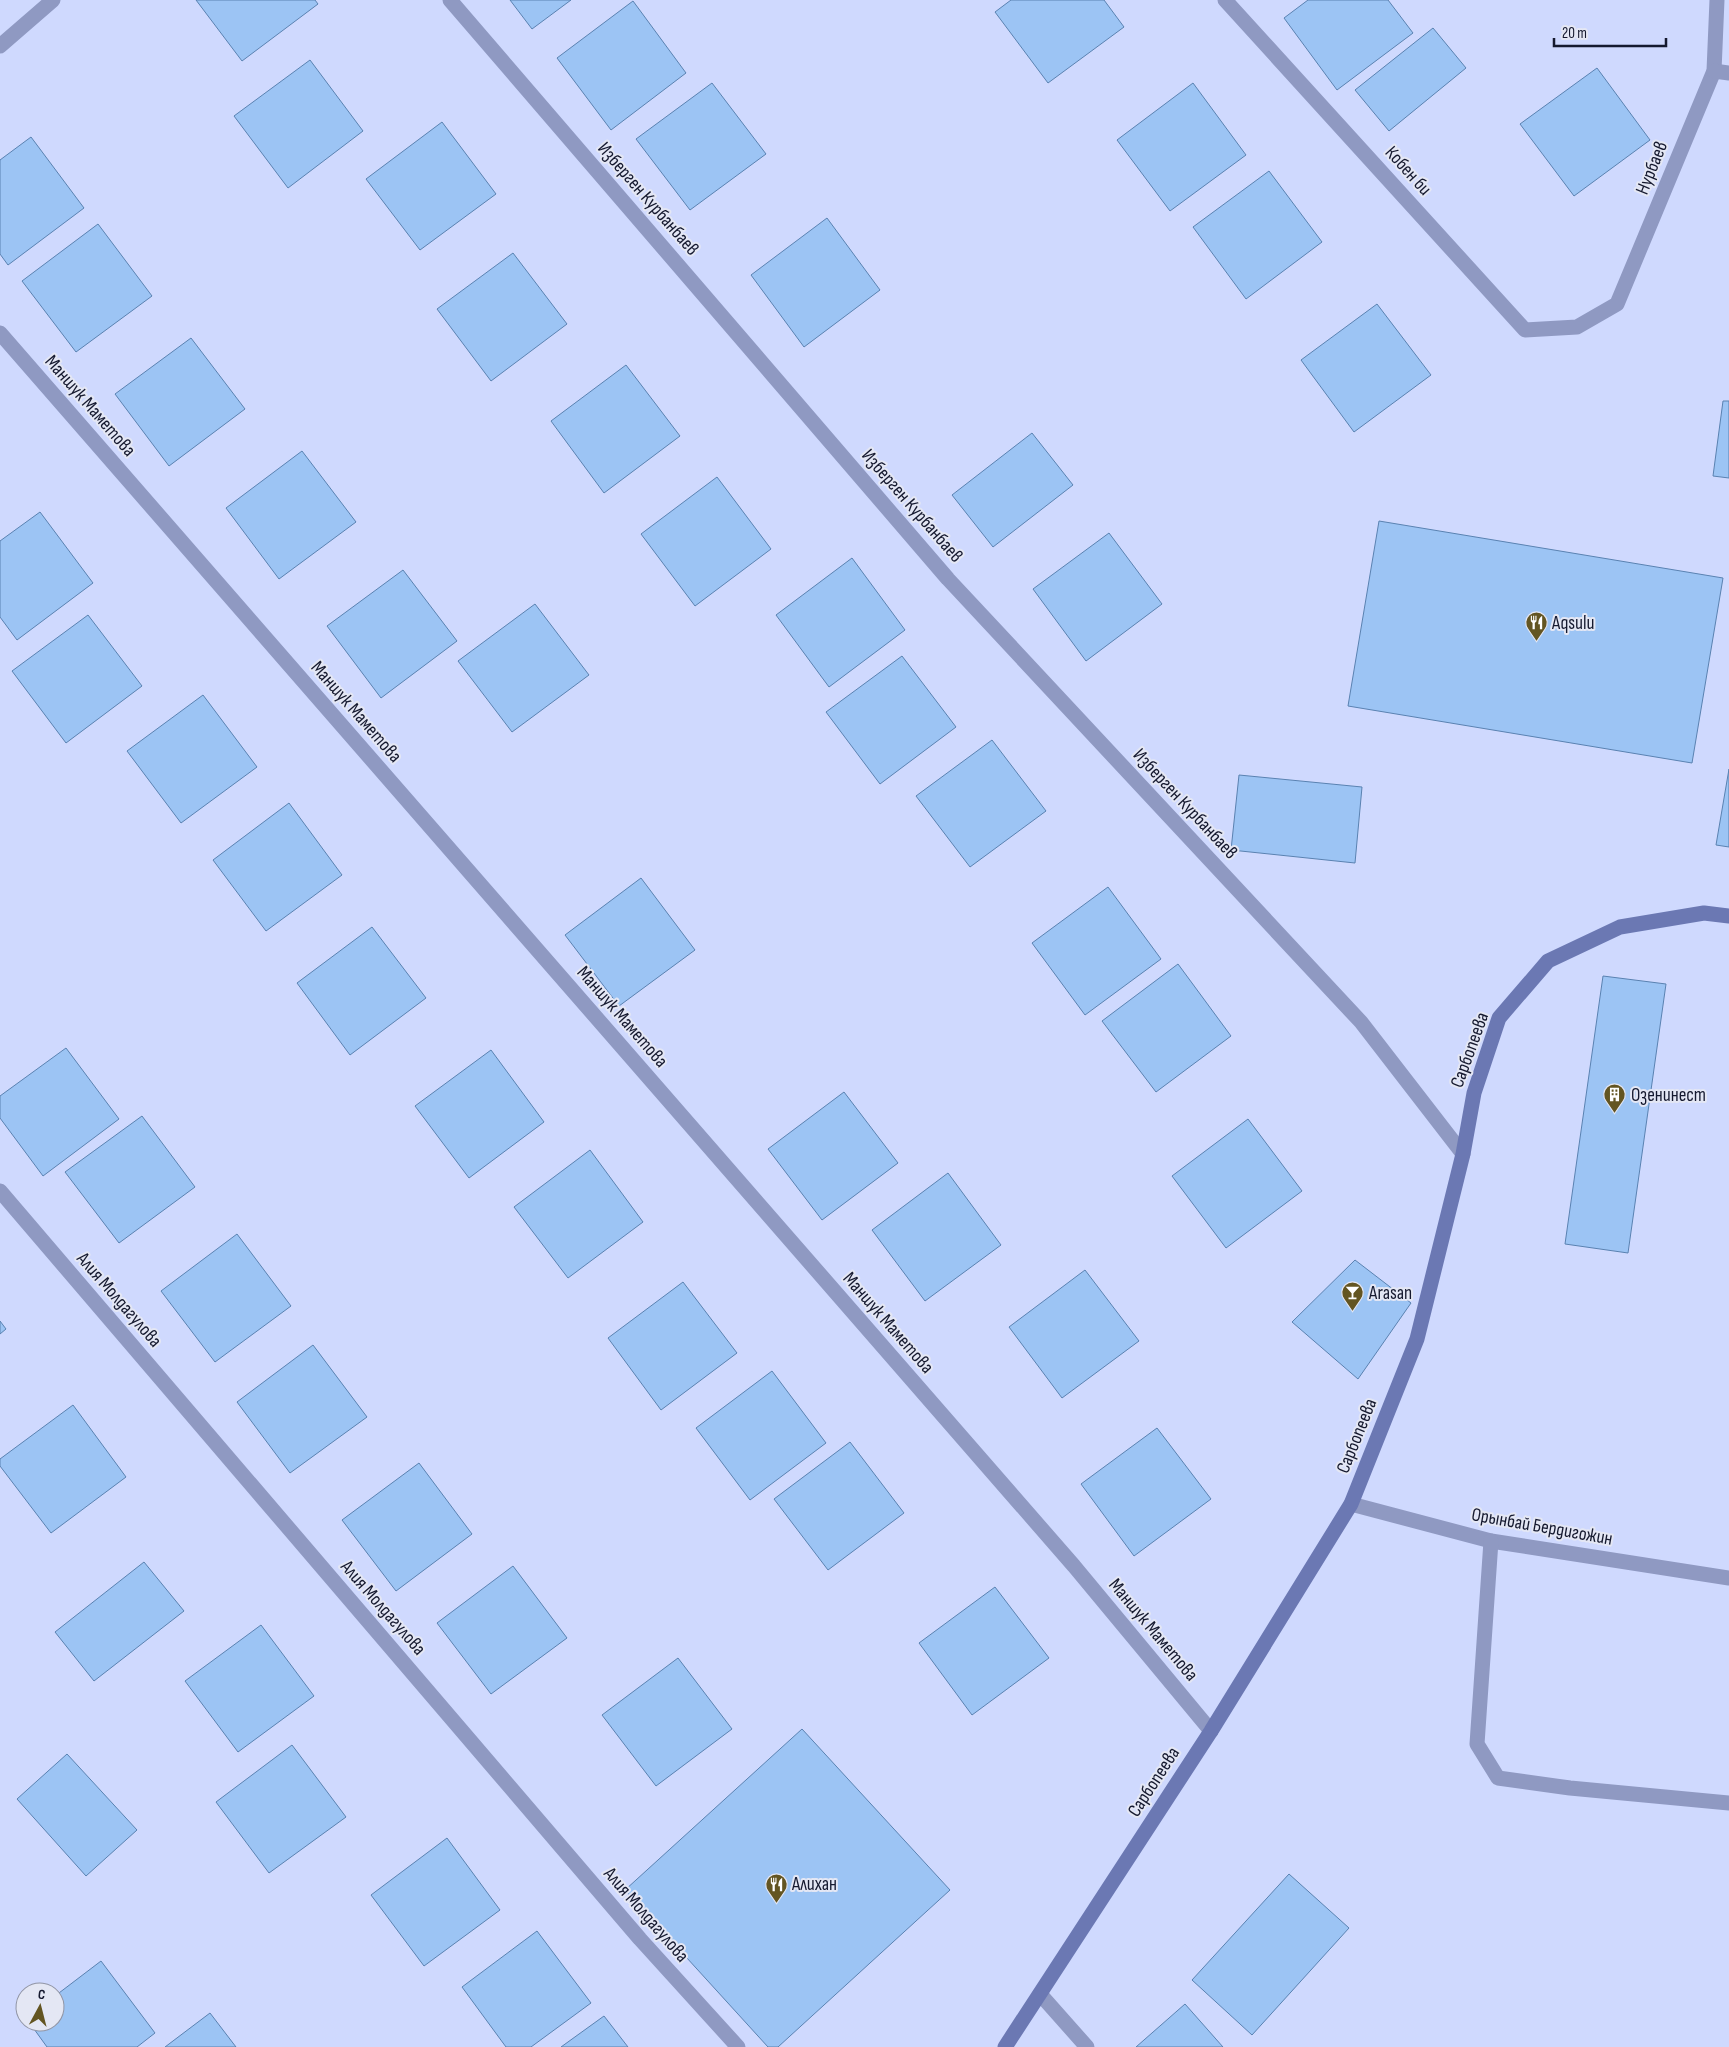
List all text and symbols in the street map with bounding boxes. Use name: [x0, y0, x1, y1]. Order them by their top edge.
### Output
scale bar: [1554, 15, 1666, 47]
text: 20 m: [1562, 24, 1587, 43]
street label: Изберген Курбанбаев: [592, 138, 704, 260]
street label: Нурбаев: [1631, 138, 1673, 198]
street label: Кобен би: [1380, 142, 1436, 200]
street label: Маншук Маметова: [40, 351, 140, 461]
street label: Изберген Курбанбаев: [856, 445, 968, 567]
restaurant icon: Aqsulu: [1524, 611, 1548, 642]
place label: Aqsulu: [1551, 612, 1595, 635]
street label: Маншук Маметова: [306, 657, 406, 767]
street label: Изберген Курбанбаев: [1128, 744, 1242, 864]
street label: Маншук Маметова: [572, 962, 672, 1072]
street label: Сарбопеева: [1446, 1009, 1494, 1091]
building icon: Озенинест: [1603, 1083, 1627, 1114]
place label: Озенинест: [1631, 1084, 1706, 1107]
street label: Алия Молдагулова: [71, 1247, 166, 1352]
street label: Маншук Маметова: [838, 1268, 938, 1378]
bar icon: Arasan: [1341, 1281, 1365, 1312]
place label: Arasan: [1368, 1282, 1412, 1305]
street label: Сарбопеева: [1332, 1395, 1382, 1477]
street label: Орынбай Бердигожин: [1470, 1503, 1614, 1551]
street label: Алия Молдагулова: [335, 1555, 430, 1660]
street label: Маншук Маметова: [1103, 1574, 1203, 1686]
street label: Сарбопеева: [1123, 1743, 1185, 1821]
street label: Алия Молдагулова: [598, 1862, 693, 1967]
restaurant icon: Алихан: [764, 1872, 788, 1903]
place label: Алихан: [791, 1873, 837, 1896]
north arrow: [15, 1982, 65, 2032]
text: С: [37, 1986, 46, 2003]

